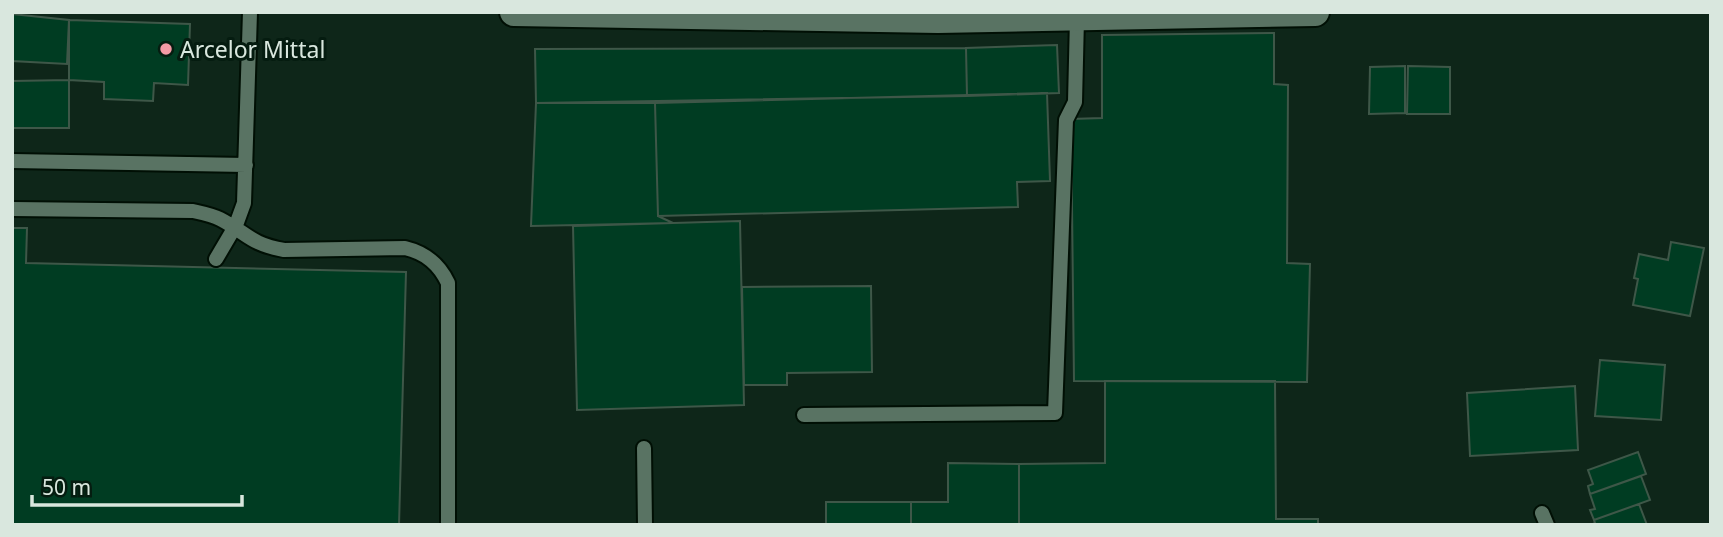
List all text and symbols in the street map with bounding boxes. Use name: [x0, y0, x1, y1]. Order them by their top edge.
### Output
place label: Arcelor Mittal: [180, 33, 325, 65]
marker: Arcelor Mittal: [158, 41, 174, 57]
scale bar: [32, 463, 242, 507]
text: 50 m: [42, 473, 91, 501]

